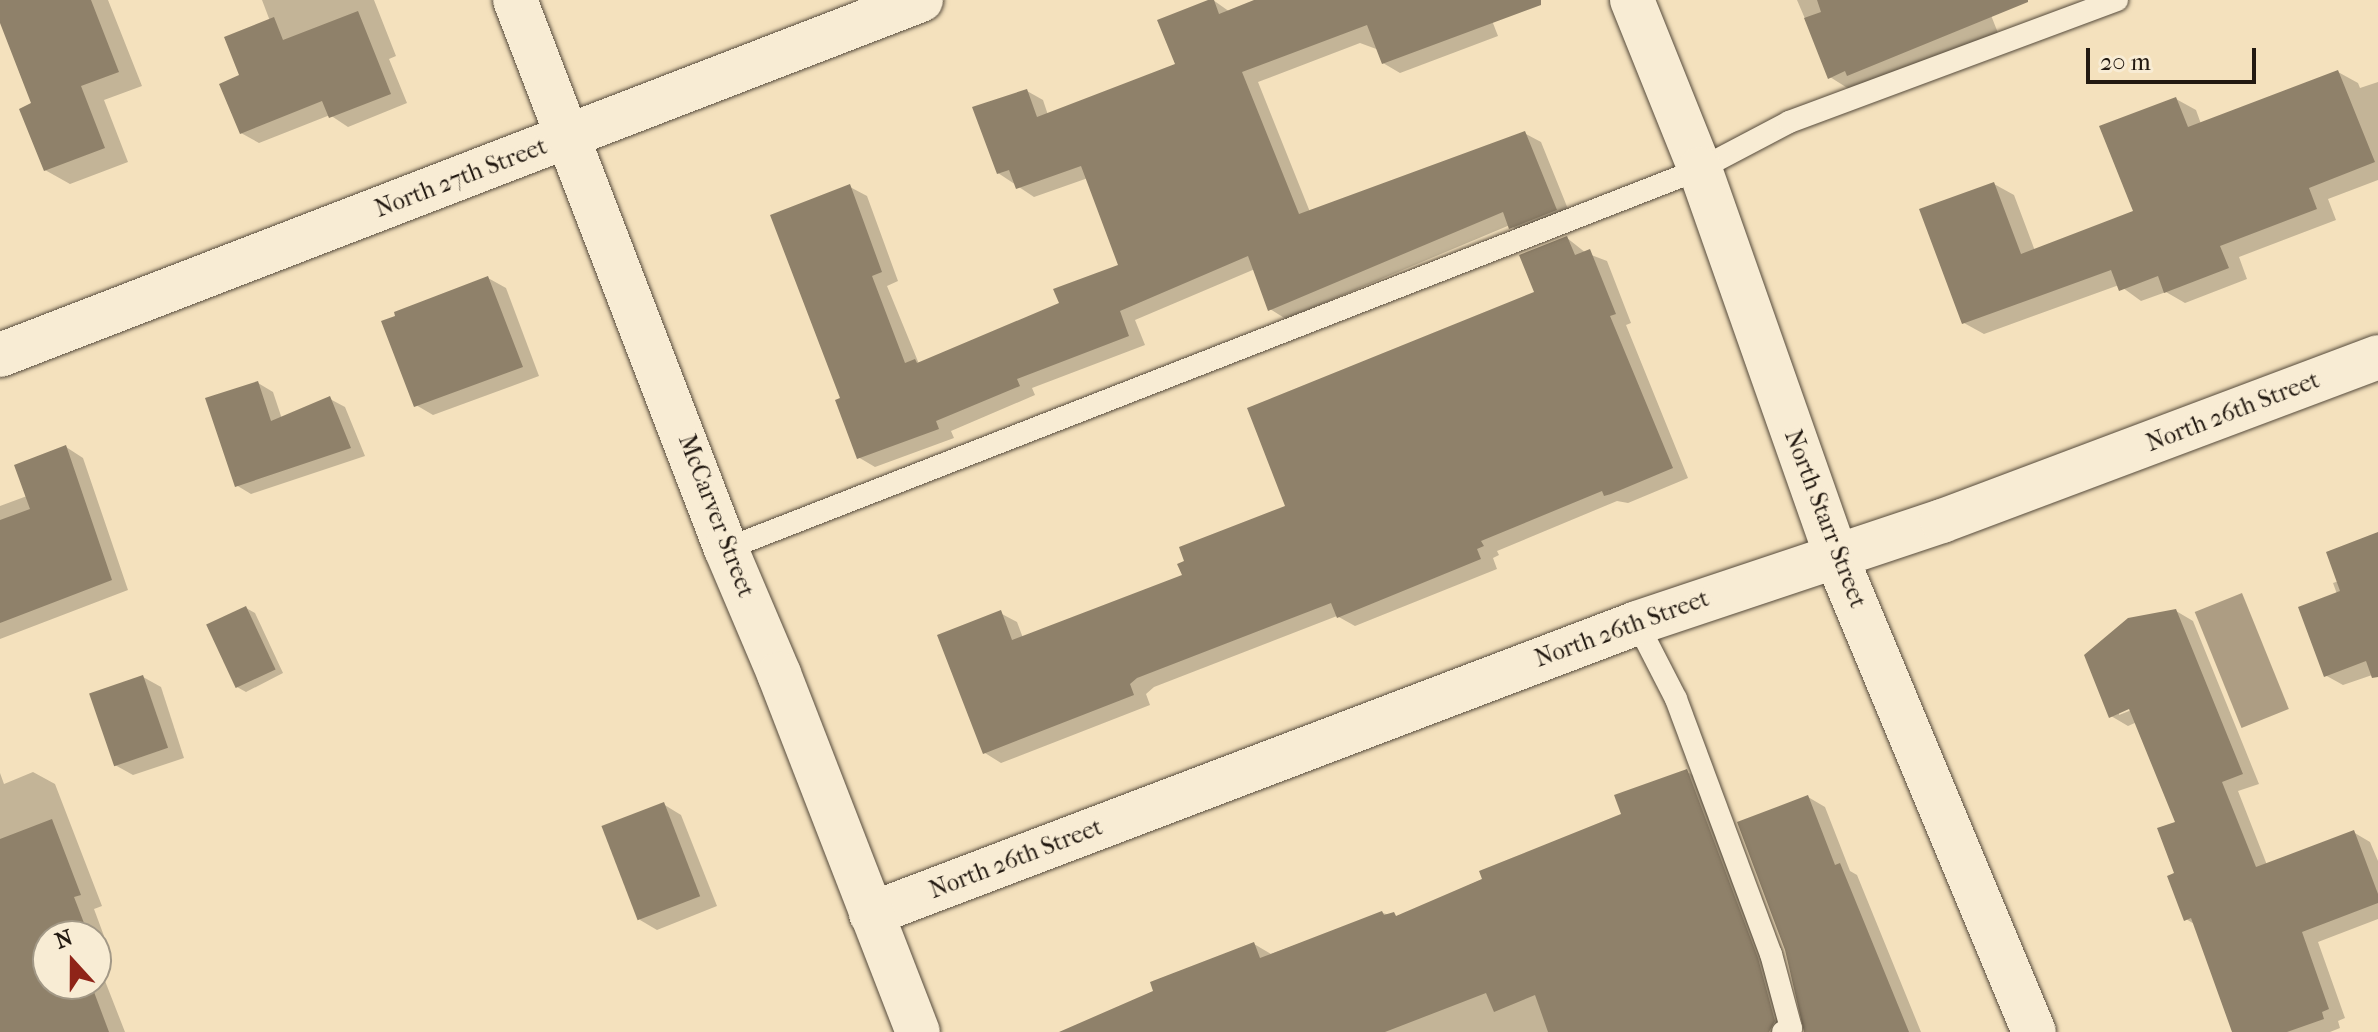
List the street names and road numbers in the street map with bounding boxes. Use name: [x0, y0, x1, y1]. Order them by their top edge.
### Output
street label: North 27th Street: [371, 132, 551, 224]
street label: North 26th Street: [2142, 366, 2324, 458]
street label: North Starr Street: [1778, 426, 1872, 612]
street label: McCarver Street: [672, 431, 760, 601]
street label: North 26th Street: [1531, 584, 1713, 674]
street label: North 26th Street: [925, 813, 1107, 905]

